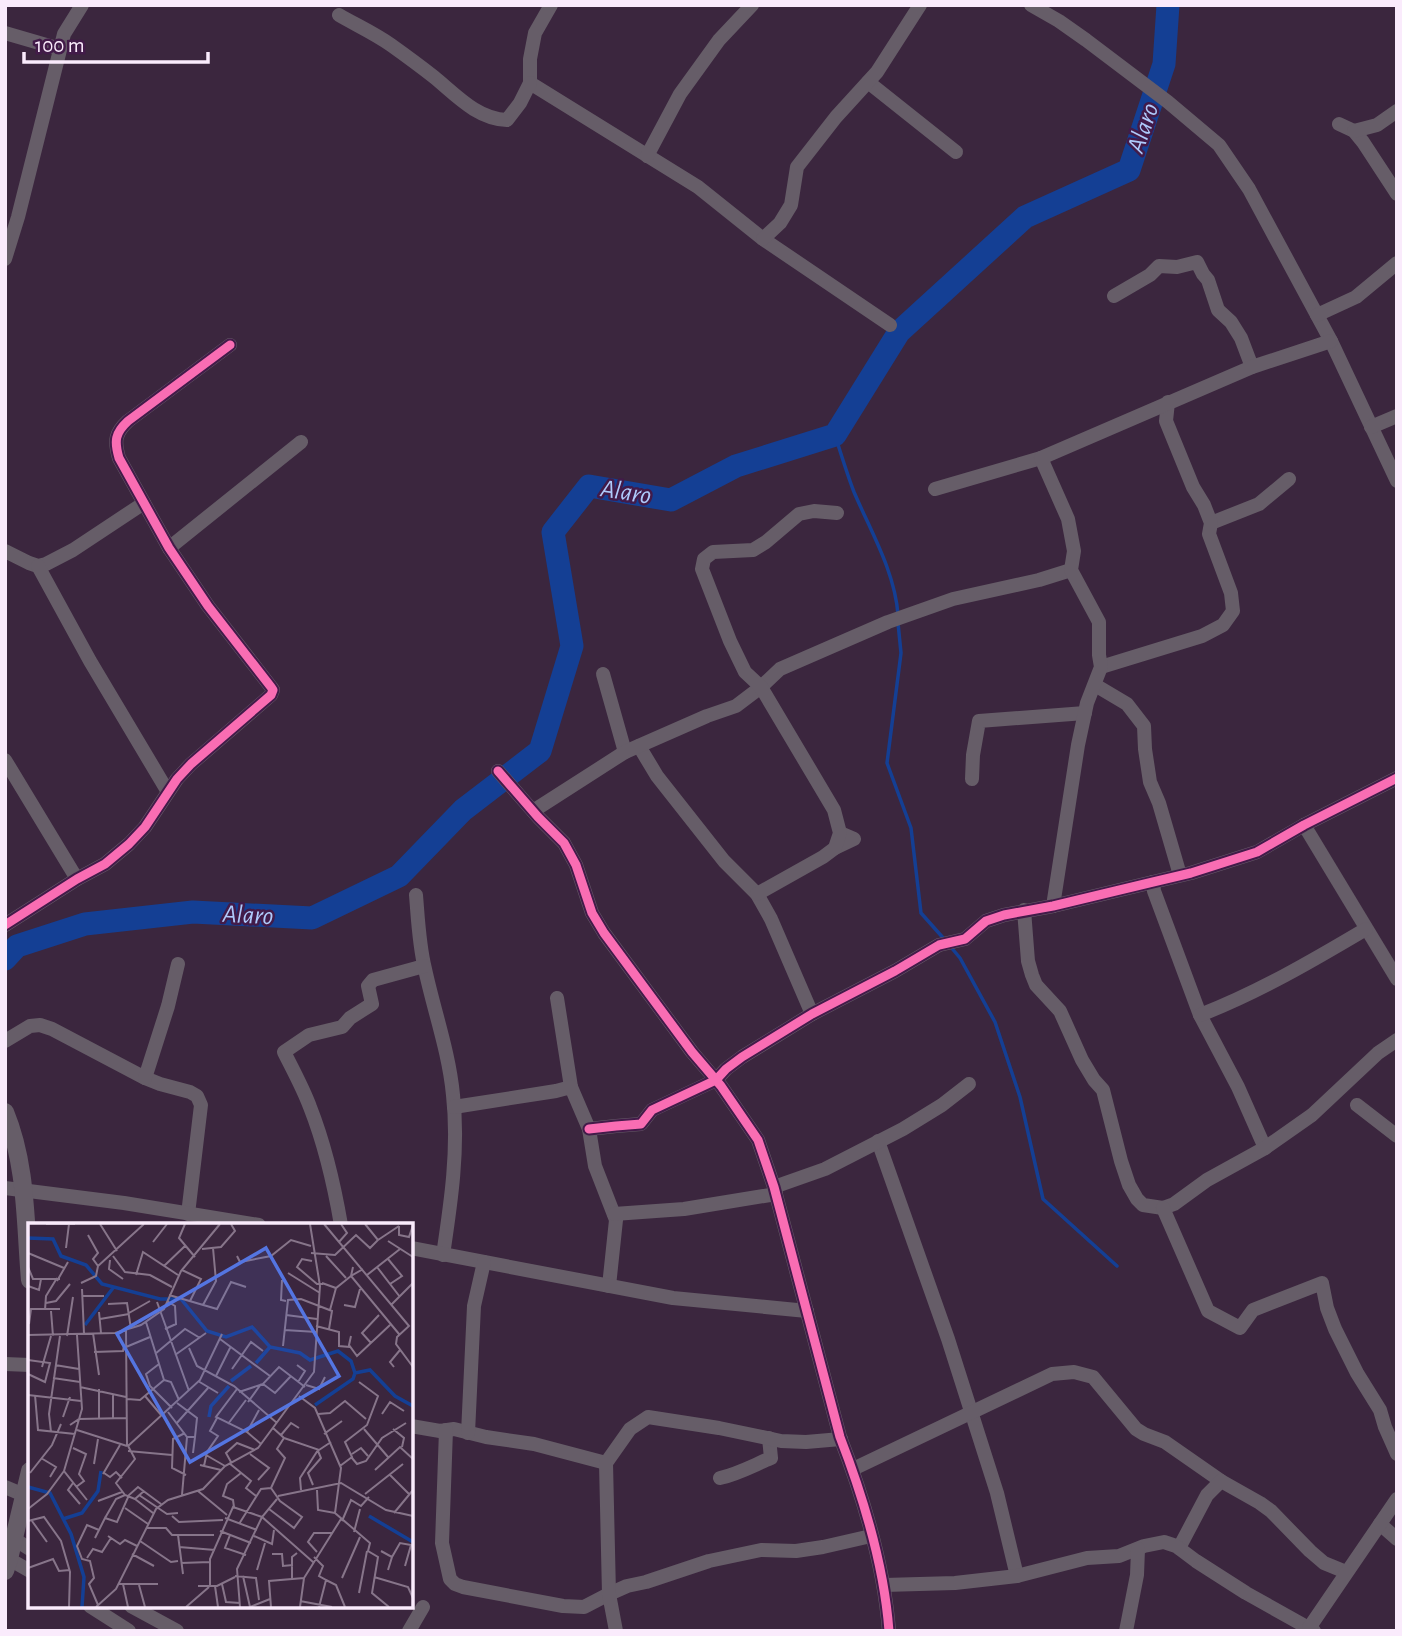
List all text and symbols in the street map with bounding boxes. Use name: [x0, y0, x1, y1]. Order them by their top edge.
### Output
scale bar: [24, 21, 208, 65]
text: 100 m: [35, 35, 85, 56]
water label: Alaro: [1122, 100, 1164, 157]
water label: Alaro: [598, 475, 653, 509]
water label: Alaro: [221, 901, 274, 929]
inset map: [28, 1223, 413, 1608]

